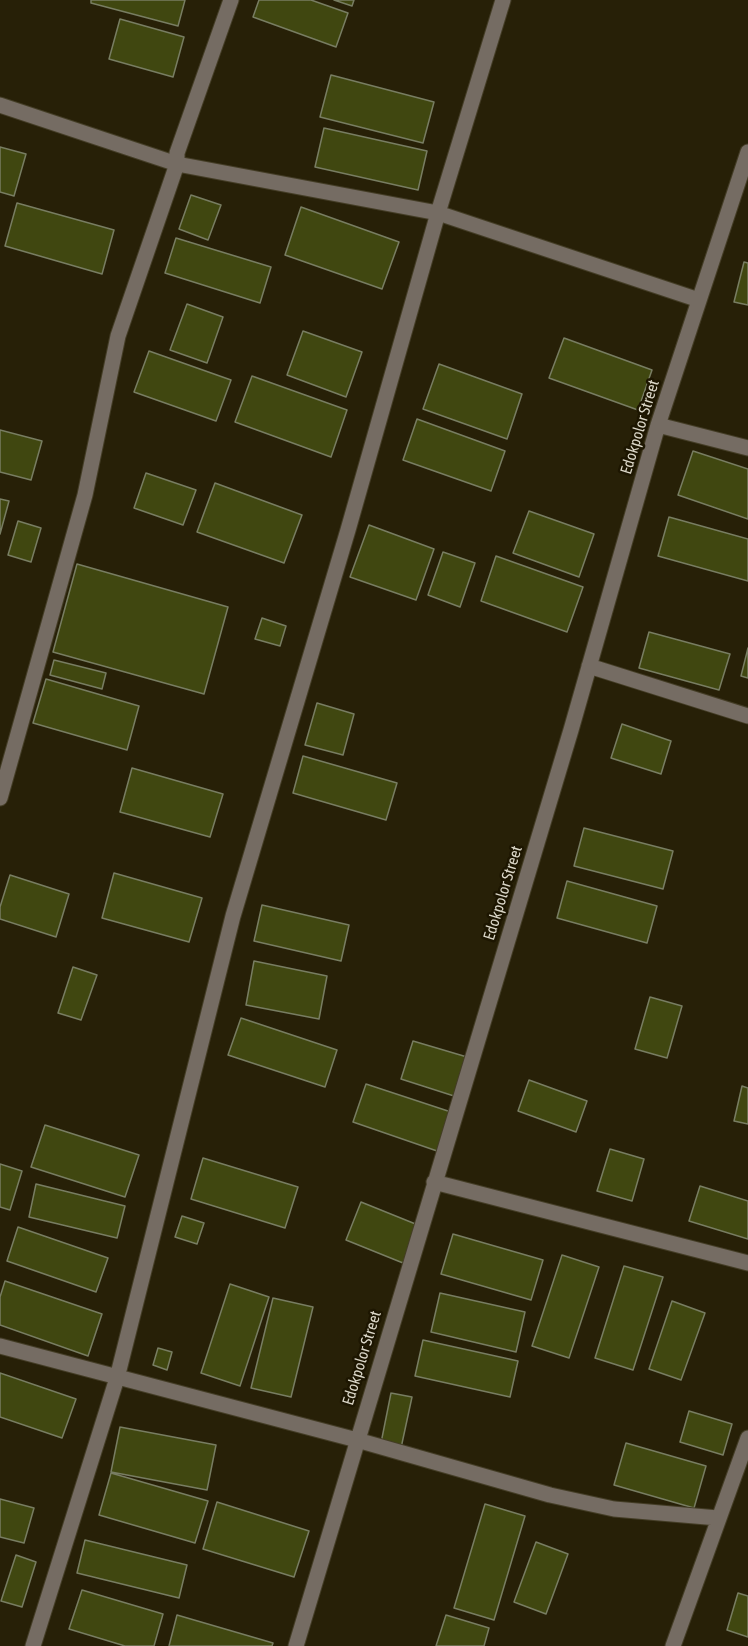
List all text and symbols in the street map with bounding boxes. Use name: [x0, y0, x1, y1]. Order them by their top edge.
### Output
street label: Edokpolor Street: [617, 377, 663, 477]
street label: Edokpolor Street: [480, 843, 526, 943]
street label: Edokpolor Street: [339, 1308, 385, 1408]

